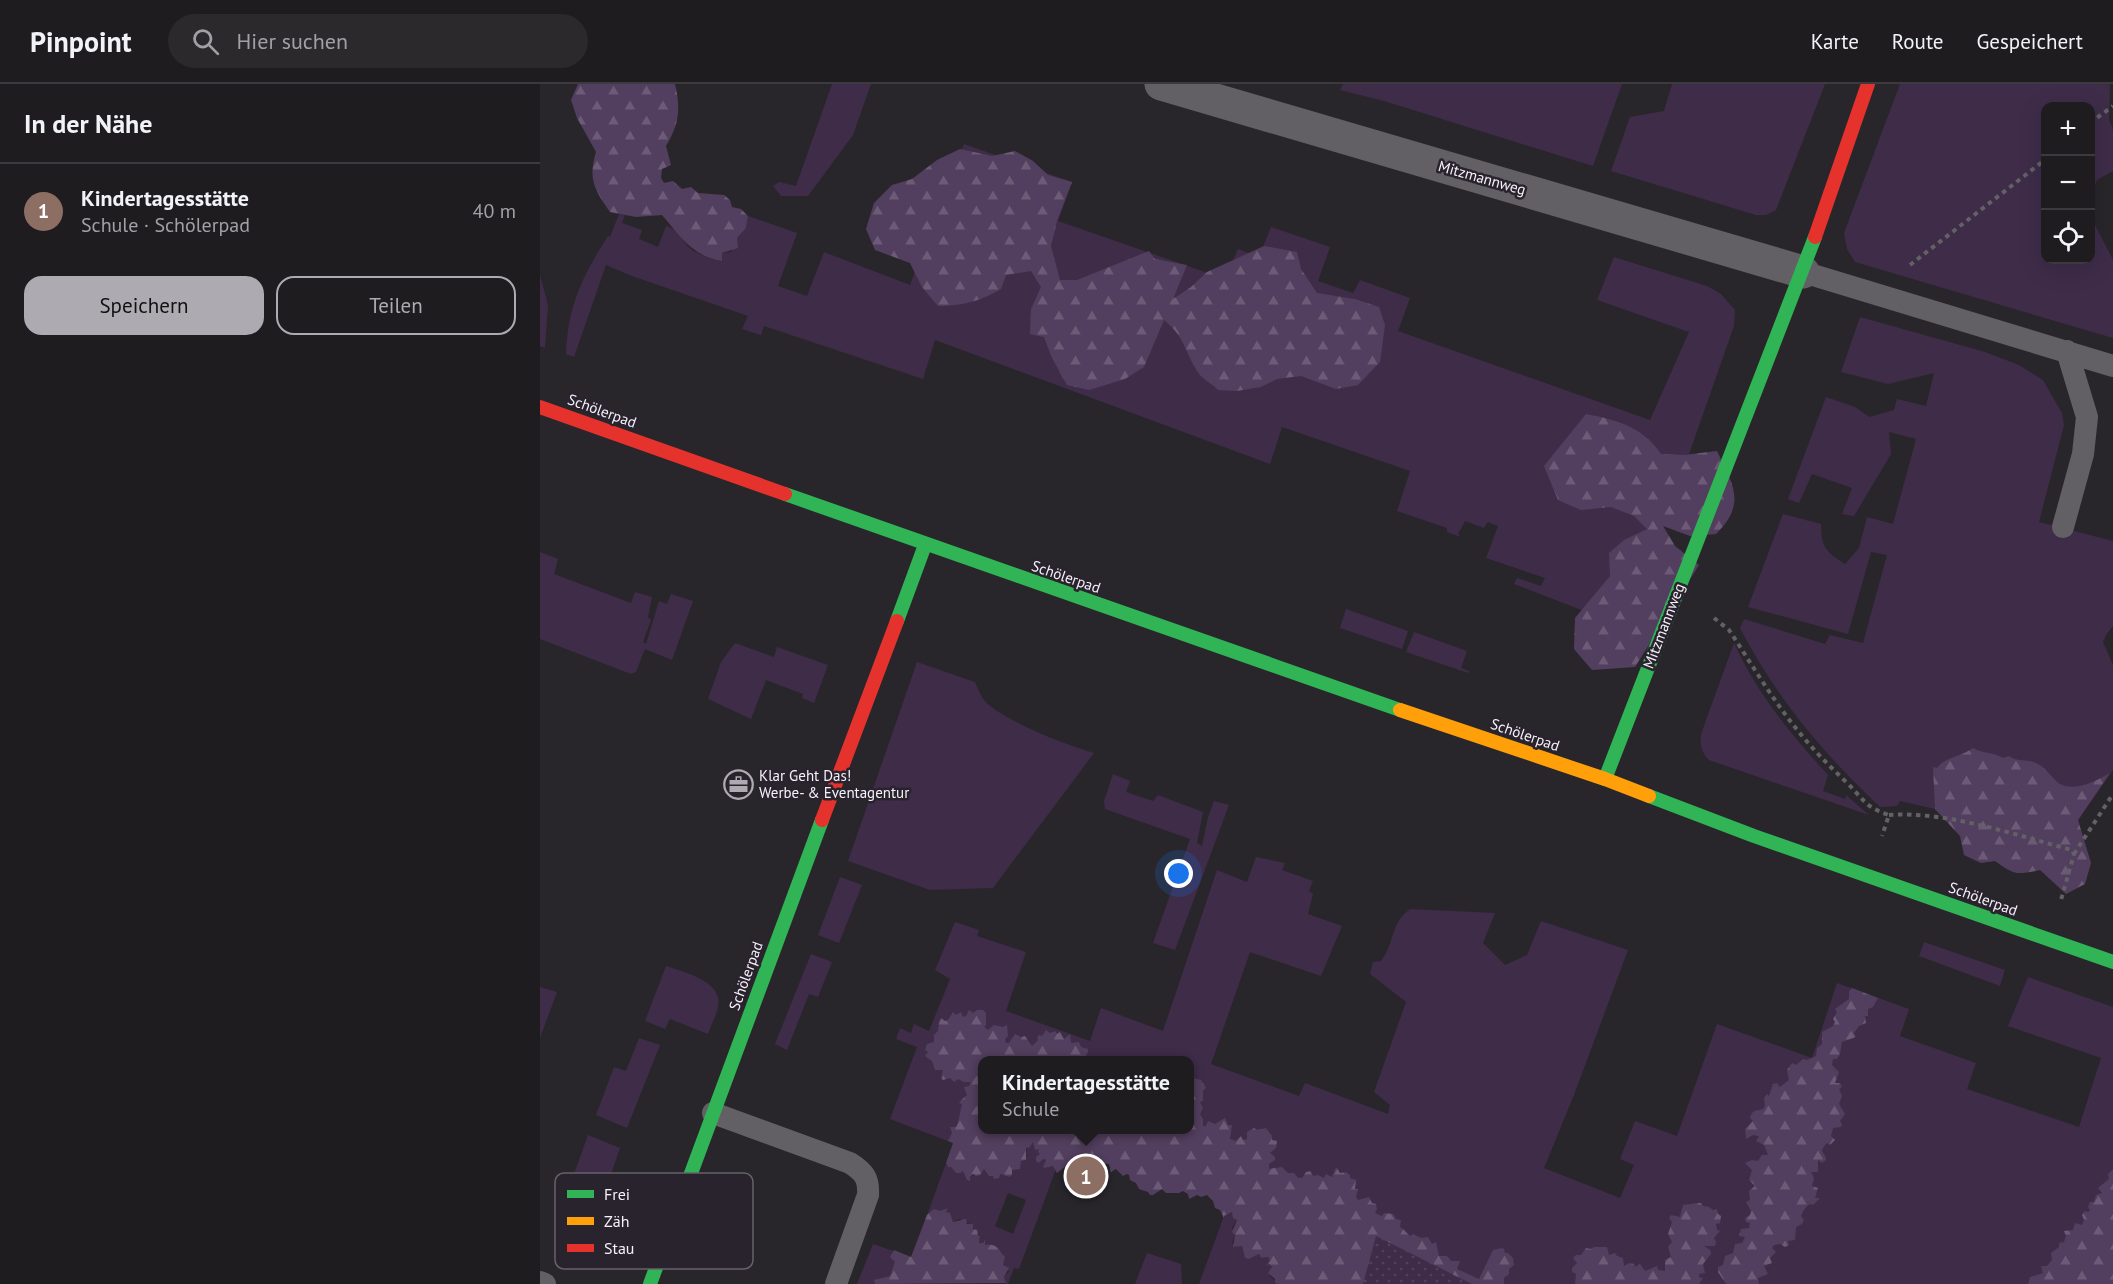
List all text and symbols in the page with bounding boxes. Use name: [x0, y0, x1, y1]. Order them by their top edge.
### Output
search box: [168, 14, 588, 68]
text: Pinpoint: [30, 23, 132, 60]
icon: search: [189, 25, 222, 58]
text: Hier suchen: [237, 27, 348, 55]
text: Karte: [1811, 28, 1859, 55]
text: Route: [1892, 28, 1943, 55]
text: Gespeichert: [1976, 28, 2083, 55]
map controls: [2041, 102, 2095, 264]
button: +: [2041, 102, 2095, 156]
text: In der Nähe: [24, 107, 152, 140]
street label: Mitzmannweg: [1436, 156, 1528, 199]
button: −: [2041, 156, 2095, 210]
text: Kindertagesstätte: [81, 184, 249, 212]
text: 1: [38, 198, 49, 224]
text: 40 m: [473, 198, 516, 224]
button: locate: [2041, 210, 2095, 264]
text: Schule · Schölerpad: [81, 212, 250, 238]
button: Speichern: [24, 276, 264, 335]
button: Teilen: [276, 276, 516, 335]
street label: Schölerpad: [565, 389, 639, 432]
street label: Schölerpad: [1029, 556, 1103, 597]
street label: Mitzmannweg: [1639, 580, 1689, 671]
street label: Schölerpad: [1488, 714, 1562, 755]
place label: Klar Geht Das! Werbe- & Eventagentur: [759, 766, 909, 802]
office icon: Klar Geht Das! Werbe- & Eventagentur: [722, 769, 754, 801]
your location: [1164, 859, 1193, 888]
street label: Schölerpad: [1946, 877, 2020, 920]
street label: Schölerpad: [724, 939, 767, 1013]
popup: [978, 1056, 1194, 1134]
text: Kindertagesstätte: [1002, 1068, 1170, 1096]
text: Schule: [1002, 1096, 1059, 1122]
pin: 1: [1066, 1154, 1106, 1198]
legend: [555, 1173, 753, 1269]
text: Frei: [604, 1184, 630, 1204]
text: Zäh: [604, 1211, 629, 1231]
text: Stau: [604, 1238, 634, 1258]

